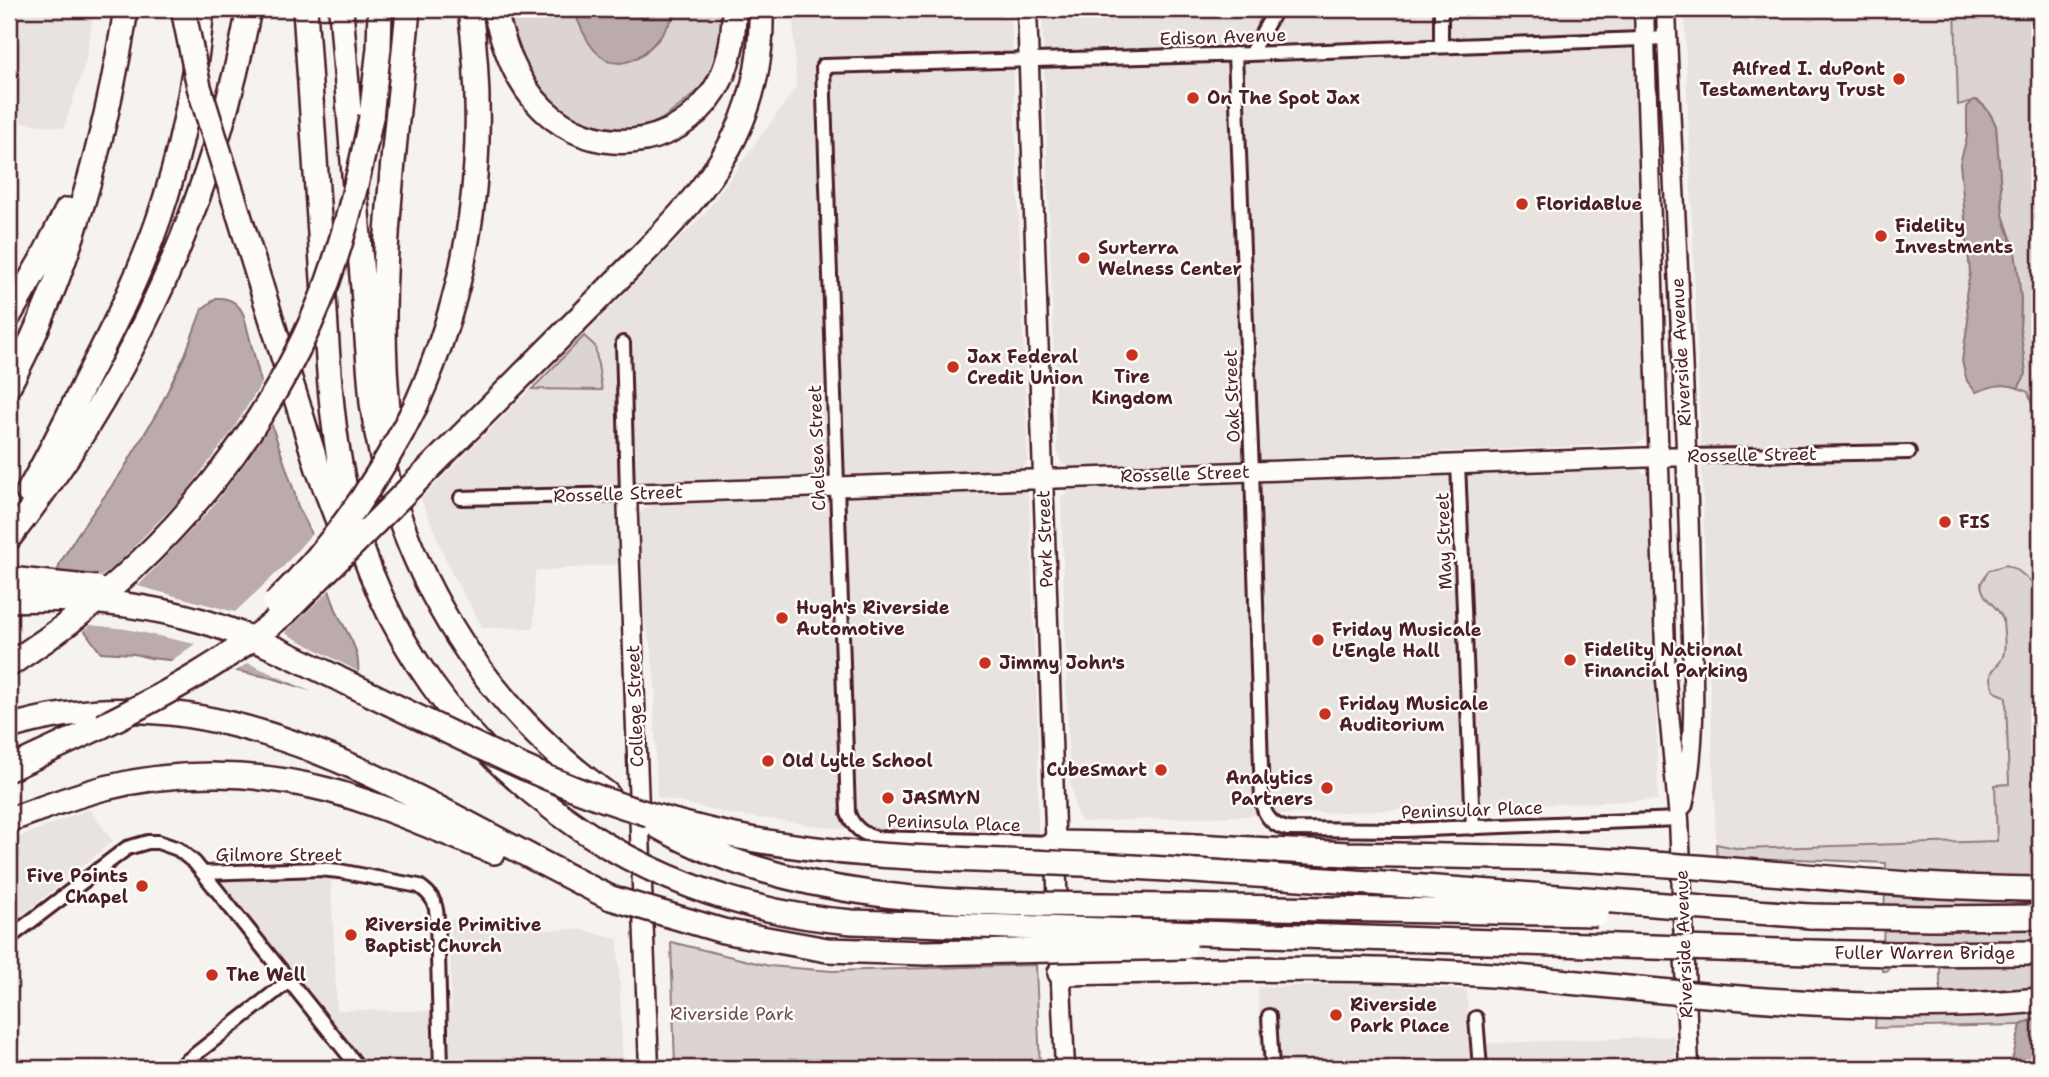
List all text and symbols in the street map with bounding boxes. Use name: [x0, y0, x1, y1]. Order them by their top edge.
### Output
street label: Edison Avenue: [1159, 23, 1287, 51]
place label: Alfred I. duPont Testamentary Trust: [1700, 57, 1885, 102]
marker: Alfred I. duPont Testamentary Trust: [1891, 71, 1907, 87]
place label: On The Spot Jax: [1207, 86, 1360, 110]
marker: On The Spot Jax: [1185, 90, 1201, 106]
place label: FloridaBlue: [1536, 192, 1643, 216]
marker: FloridaBlue: [1514, 196, 1530, 212]
place label: Fidelity Investments: [1895, 214, 2013, 259]
marker: Fidelity Investments: [1873, 228, 1889, 244]
place label: Surterra Welness Center: [1098, 236, 1242, 281]
marker: Surterra Welness Center: [1076, 250, 1092, 266]
street label: Riverside Avenue: [1665, 277, 1697, 427]
place label: Jax Federal Credit Union: [967, 345, 1083, 390]
marker: Tire Kingdom: [1124, 347, 1140, 363]
street label: Oak Street: [1218, 349, 1246, 443]
marker: Jax Federal Credit Union: [945, 359, 961, 375]
place label: Tire Kingdom: [1091, 365, 1173, 410]
street label: Chelsea Street: [803, 384, 831, 511]
street label: Rosselle Street: [1687, 442, 1817, 468]
street label: Rosselle Street: [1120, 460, 1250, 488]
street label: Rosselle Street: [553, 480, 683, 508]
street label: Park Street: [1031, 490, 1059, 588]
street label: May Street: [1430, 492, 1458, 590]
place label: FIS: [1959, 510, 1990, 534]
marker: FIS: [1937, 514, 1953, 530]
place label: Hugh's Riverside Automotive: [796, 596, 950, 641]
marker: Hugh's Riverside Automotive: [774, 610, 790, 626]
place label: Friday Musicale L'Engle Hall: [1332, 618, 1482, 663]
marker: Friday Musicale L'Engle Hall: [1310, 632, 1326, 648]
place label: Fidelity National Financial Parking: [1584, 638, 1748, 683]
street label: College Street: [621, 644, 649, 768]
place label: Jimmy John's: [999, 651, 1125, 675]
marker: Fidelity National Financial Parking: [1562, 652, 1578, 668]
marker: Jimmy John's: [977, 655, 993, 671]
place label: Friday Musicale Auditorium: [1339, 692, 1489, 737]
marker: Friday Musicale Auditorium: [1317, 706, 1333, 722]
place label: Old Lytle School: [782, 749, 933, 773]
marker: Old Lytle School: [760, 753, 776, 769]
place label: CubeSmart: [1046, 758, 1147, 782]
marker: CubeSmart: [1153, 762, 1169, 778]
place label: Analytics Partners: [1225, 766, 1313, 811]
marker: Analytics Partners: [1319, 780, 1335, 796]
place label: JASMYN: [902, 786, 981, 810]
marker: JASMYN: [880, 790, 896, 806]
street label: Peninsular Place: [1400, 796, 1544, 824]
street label: Peninsula Place: [887, 809, 1021, 837]
street label: Gilmore Street: [216, 843, 343, 867]
place label: Five Points Chapel: [27, 864, 128, 909]
street label: Riverside Avenue: [1669, 869, 1699, 1019]
marker: Five Points Chapel: [134, 878, 150, 894]
place label: Riverside Primitive Baptist Church: [365, 913, 542, 958]
marker: Riverside Primitive Baptist Church: [343, 927, 359, 943]
street label: Fuller Warren Bridge: [1835, 941, 2015, 965]
place label: The Well: [226, 963, 306, 987]
marker: The Well: [204, 967, 220, 983]
place label: Riverside Park Place: [1350, 993, 1450, 1038]
park label: Riverside Park: [670, 1002, 794, 1026]
marker: Riverside Park Place: [1328, 1007, 1344, 1023]

